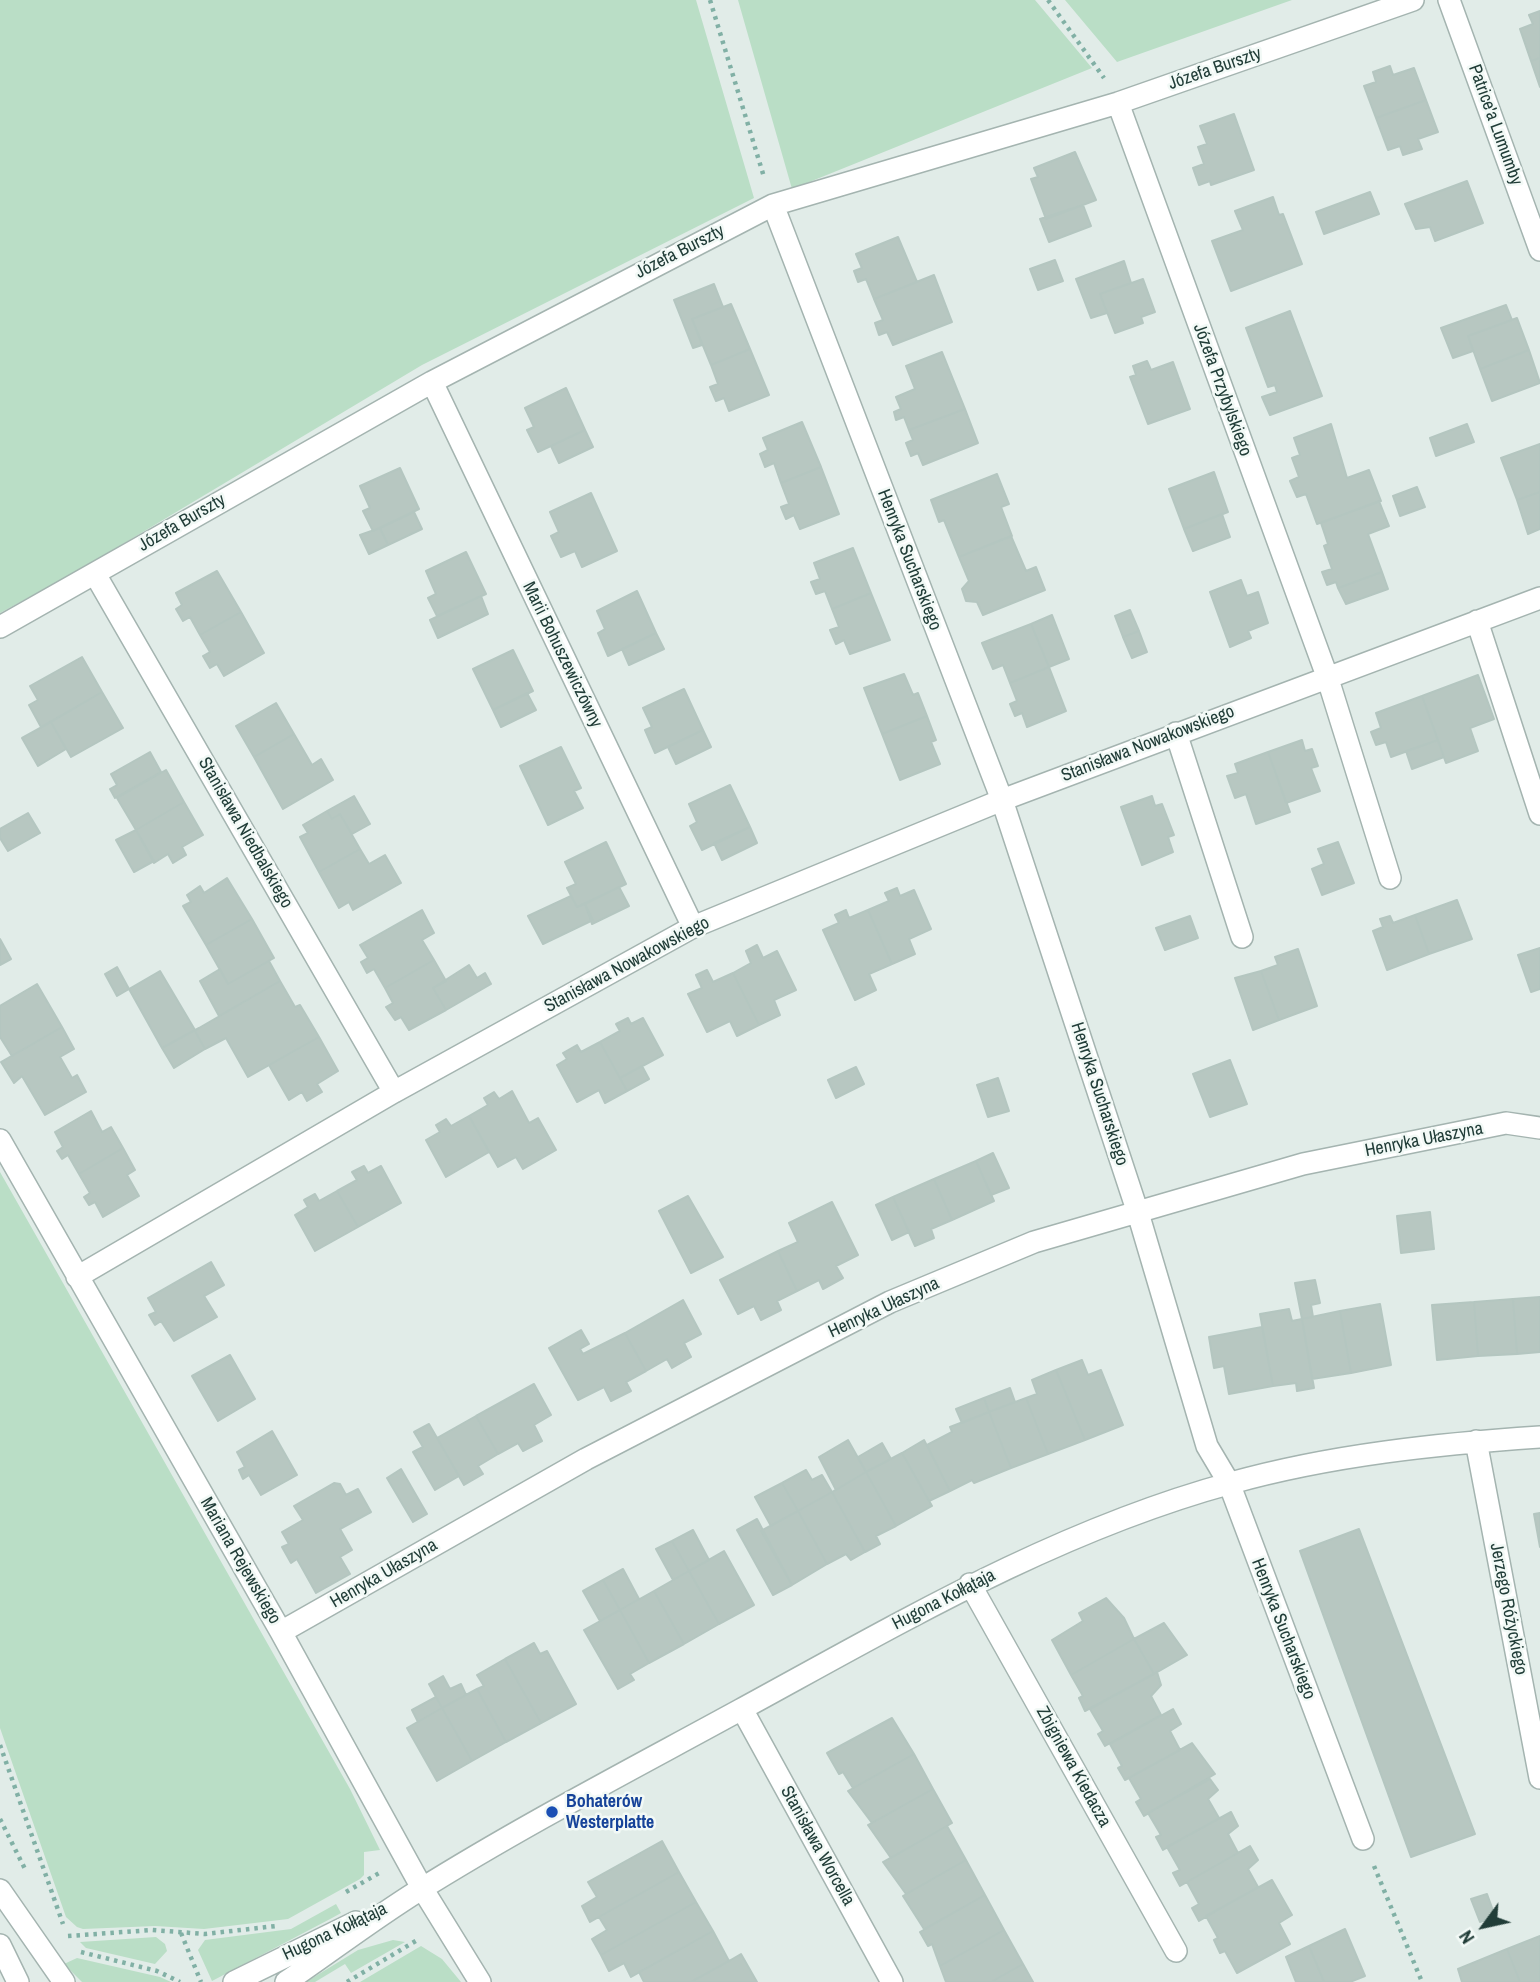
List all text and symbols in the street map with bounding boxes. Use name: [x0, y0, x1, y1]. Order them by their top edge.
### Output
street label: Józefa Burszty: [1166, 43, 1264, 95]
street label: Patrice'a Lumumby: [1463, 62, 1527, 188]
street label: Józefa Burszty: [632, 220, 728, 284]
street label: Józefa Przybylskiego: [1188, 321, 1256, 459]
street label: Henryka Sucharskiego: [872, 486, 946, 634]
street label: Józefa Burszty: [135, 489, 229, 557]
street label: Marii Bohuszewiczówny: [517, 579, 607, 731]
street label: Stanisława Nowakowskiego: [1058, 701, 1238, 787]
street label: Stanisława Niedbalskiego: [193, 754, 297, 912]
street label: Stanisława Nowakowskiego: [541, 912, 713, 1018]
street label: Henryka Sucharskiego: [1066, 1020, 1132, 1168]
street label: Henryka Ułaszyna: [1363, 1118, 1485, 1162]
street label: Henryka Ułaszyna: [825, 1273, 943, 1343]
street label: Mariana Rejewskiego: [195, 1494, 285, 1628]
street label: Henryka Ułaszyna: [327, 1535, 441, 1613]
street label: Jerzego Różyckiego: [1485, 1541, 1531, 1677]
street label: Henryka Sucharskiego: [1246, 1555, 1320, 1703]
street label: Hugona Kołłątaja: [889, 1565, 999, 1635]
street label: Zbigniewa Kiedacza: [1031, 1703, 1115, 1831]
street label: Stanisława Worcella: [775, 1782, 859, 1910]
place label: Bohaterów Westerplatte: [566, 1791, 654, 1834]
marker: Bohaterów Westerplatte: [544, 1804, 560, 1820]
north arrow: [1449, 1891, 1519, 1961]
street label: Hugona Kołłątaja: [279, 1898, 391, 1966]
text: N: [1452, 1926, 1480, 1949]

